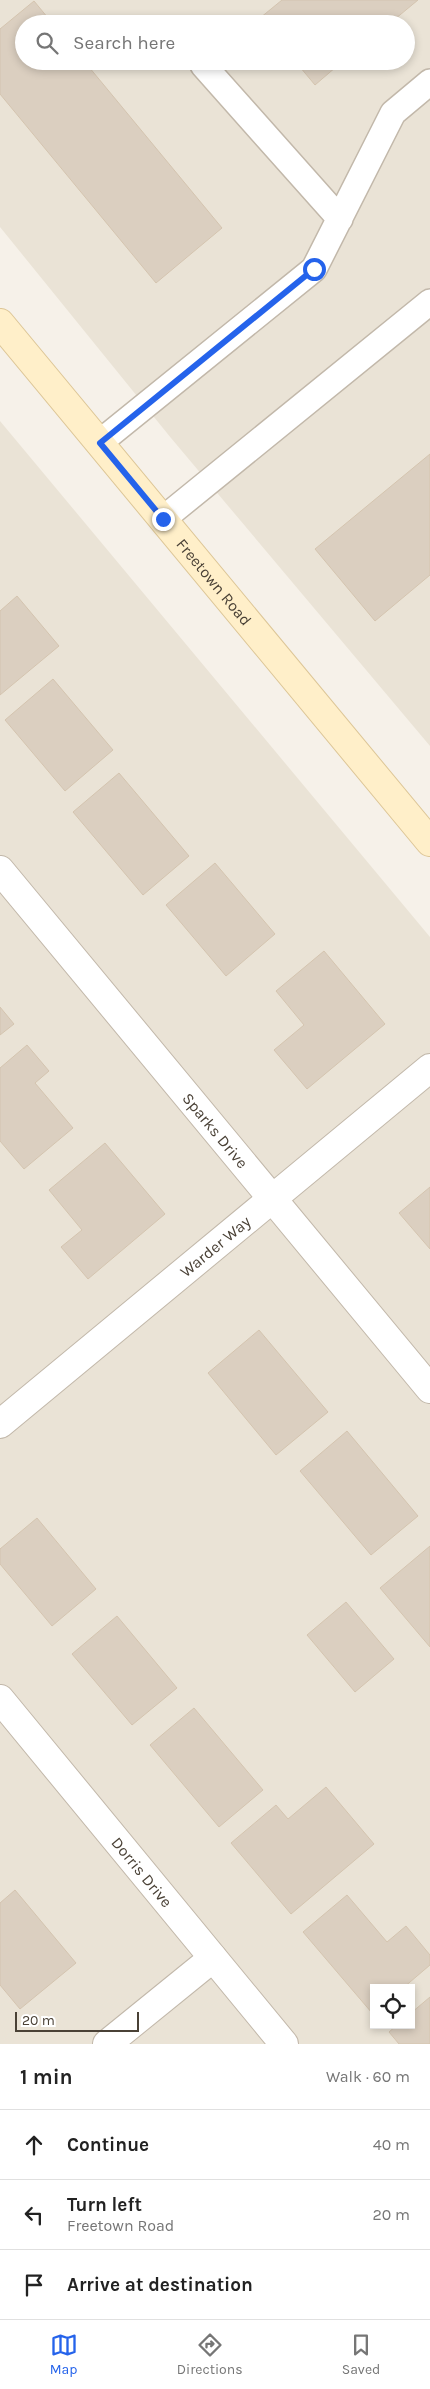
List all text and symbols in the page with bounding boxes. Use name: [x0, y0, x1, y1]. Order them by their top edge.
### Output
search box: [15, 15, 415, 70]
icon: search: [33, 29, 61, 57]
text: Search here: [73, 32, 175, 54]
route start: [303, 258, 326, 281]
route end: [152, 508, 175, 531]
street label: Freetown Road: [172, 535, 256, 629]
street label: Sparks Drive: [178, 1089, 252, 1172]
street label: Warder Way: [176, 1211, 255, 1281]
street label: Dorris Drive: [108, 1833, 176, 1911]
map controls: [370, 1984, 415, 2029]
button: locate: [370, 1984, 415, 2029]
scale bar: [15, 2009, 139, 2032]
text: 20 m: [22, 2012, 55, 2029]
text: 1 min: [20, 2065, 73, 2089]
text: Walk · 60 m: [326, 2067, 410, 2086]
icon: ahead: [20, 2131, 48, 2159]
text: Continue: [67, 2134, 149, 2156]
text: 40 m: [373, 2135, 410, 2154]
text: Turn left: [67, 2194, 142, 2216]
icon: left: [20, 2201, 48, 2229]
text: 20 m: [372, 2205, 410, 2224]
text: Freetown Road: [67, 2216, 174, 2235]
icon: arrive: [20, 2271, 48, 2299]
text: Arrive at destination: [67, 2274, 253, 2296]
tab: Map: [50, 2331, 78, 2378]
tab: Directions: [177, 2331, 243, 2378]
tab: Saved: [342, 2331, 380, 2378]

